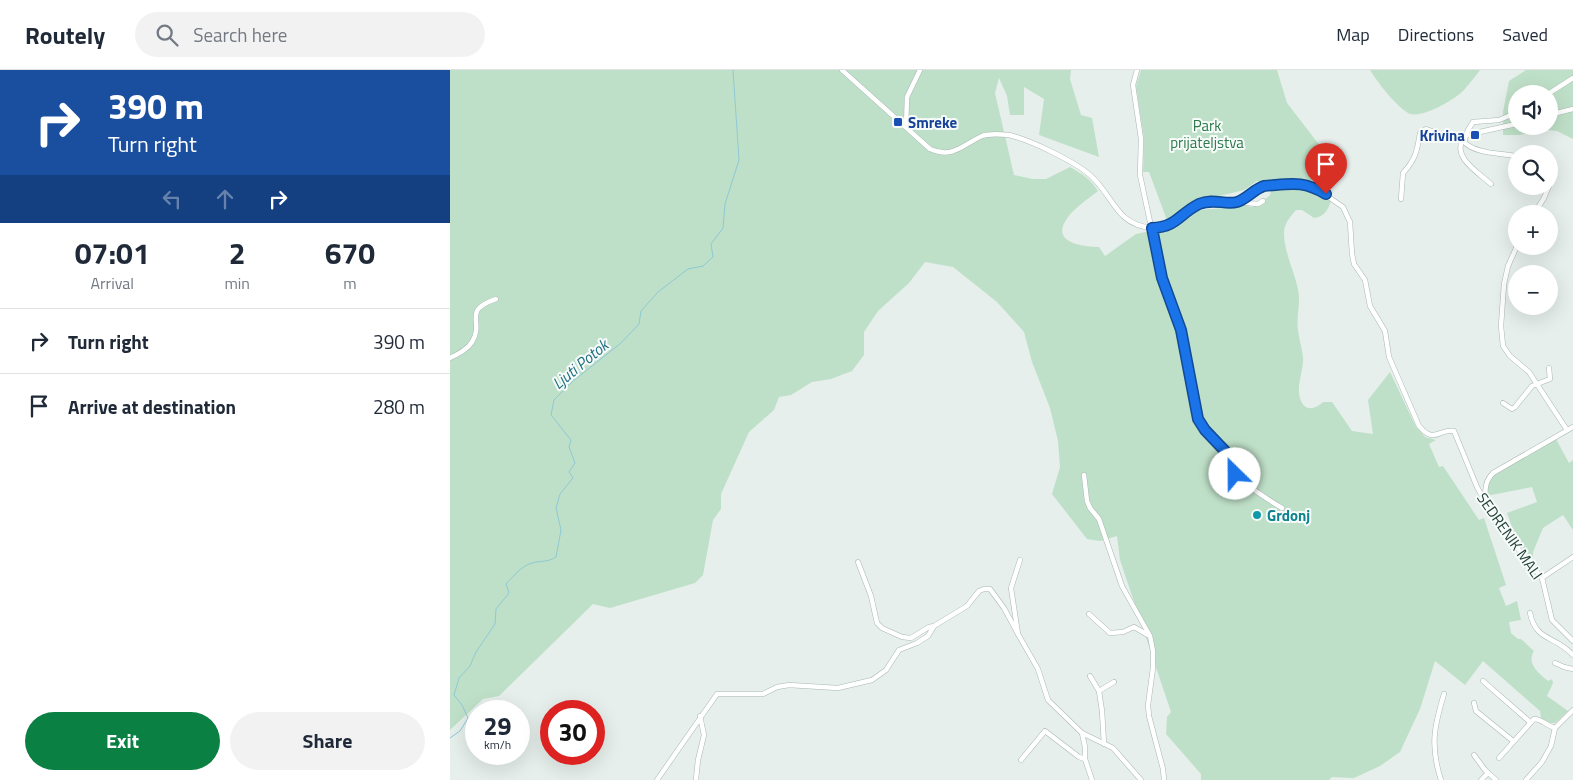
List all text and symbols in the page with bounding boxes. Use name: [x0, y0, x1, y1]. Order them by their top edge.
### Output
search box: [135, 12, 485, 57]
text: Routely: [25, 17, 105, 53]
text: Search here: [193, 20, 287, 49]
icon: search: [153, 21, 181, 49]
text: Map: [1336, 21, 1370, 48]
text: Directions: [1398, 21, 1474, 48]
text: Saved: [1502, 21, 1548, 48]
text: 390 m: [108, 79, 204, 133]
map controls: [1508, 85, 1558, 315]
button: sound: [1508, 85, 1558, 135]
icon: right: [25, 90, 90, 155]
place label: Smreke: [908, 111, 958, 134]
park label: Park prijateljstva: [1170, 114, 1244, 154]
marker: Smreke: [892, 116, 904, 128]
place label: Krivina: [1419, 124, 1465, 147]
text: Turn right: [108, 127, 197, 161]
marker: Krivina: [1469, 129, 1481, 141]
pin: [1305, 143, 1347, 194]
button: search: [1508, 145, 1558, 195]
icon: arrive: [1312, 150, 1340, 178]
icon: left: [158, 185, 186, 213]
icon: ahead: [211, 185, 239, 213]
icon: right: [264, 185, 292, 213]
button: +: [1508, 205, 1558, 255]
text: 07:01: [75, 230, 150, 276]
text: 2: [229, 230, 246, 276]
text: 670: [325, 230, 375, 276]
button: −: [1508, 265, 1558, 315]
text: Arrival: [91, 271, 134, 295]
text: min: [224, 271, 250, 295]
text: m: [343, 271, 357, 295]
icon: right: [25, 327, 53, 355]
text: Turn right: [68, 327, 149, 356]
text: 390 m: [373, 327, 425, 356]
water label: Ljuti Potok: [547, 332, 615, 395]
icon: arrive: [25, 392, 53, 420]
text: Arrive at destination: [68, 392, 236, 421]
text: 280 m: [373, 392, 425, 421]
position arrow: [1208, 447, 1260, 499]
street label: SEDRENIK MALI: [1471, 488, 1549, 584]
place label: Grdonj: [1267, 504, 1310, 527]
marker: Grdonj: [1251, 509, 1263, 521]
speed limit sign: 30: [540, 700, 605, 765]
text: 29: [483, 707, 512, 745]
button: Exit: [25, 712, 220, 770]
button: Share: [230, 712, 425, 770]
text: km/h: [484, 735, 511, 754]

